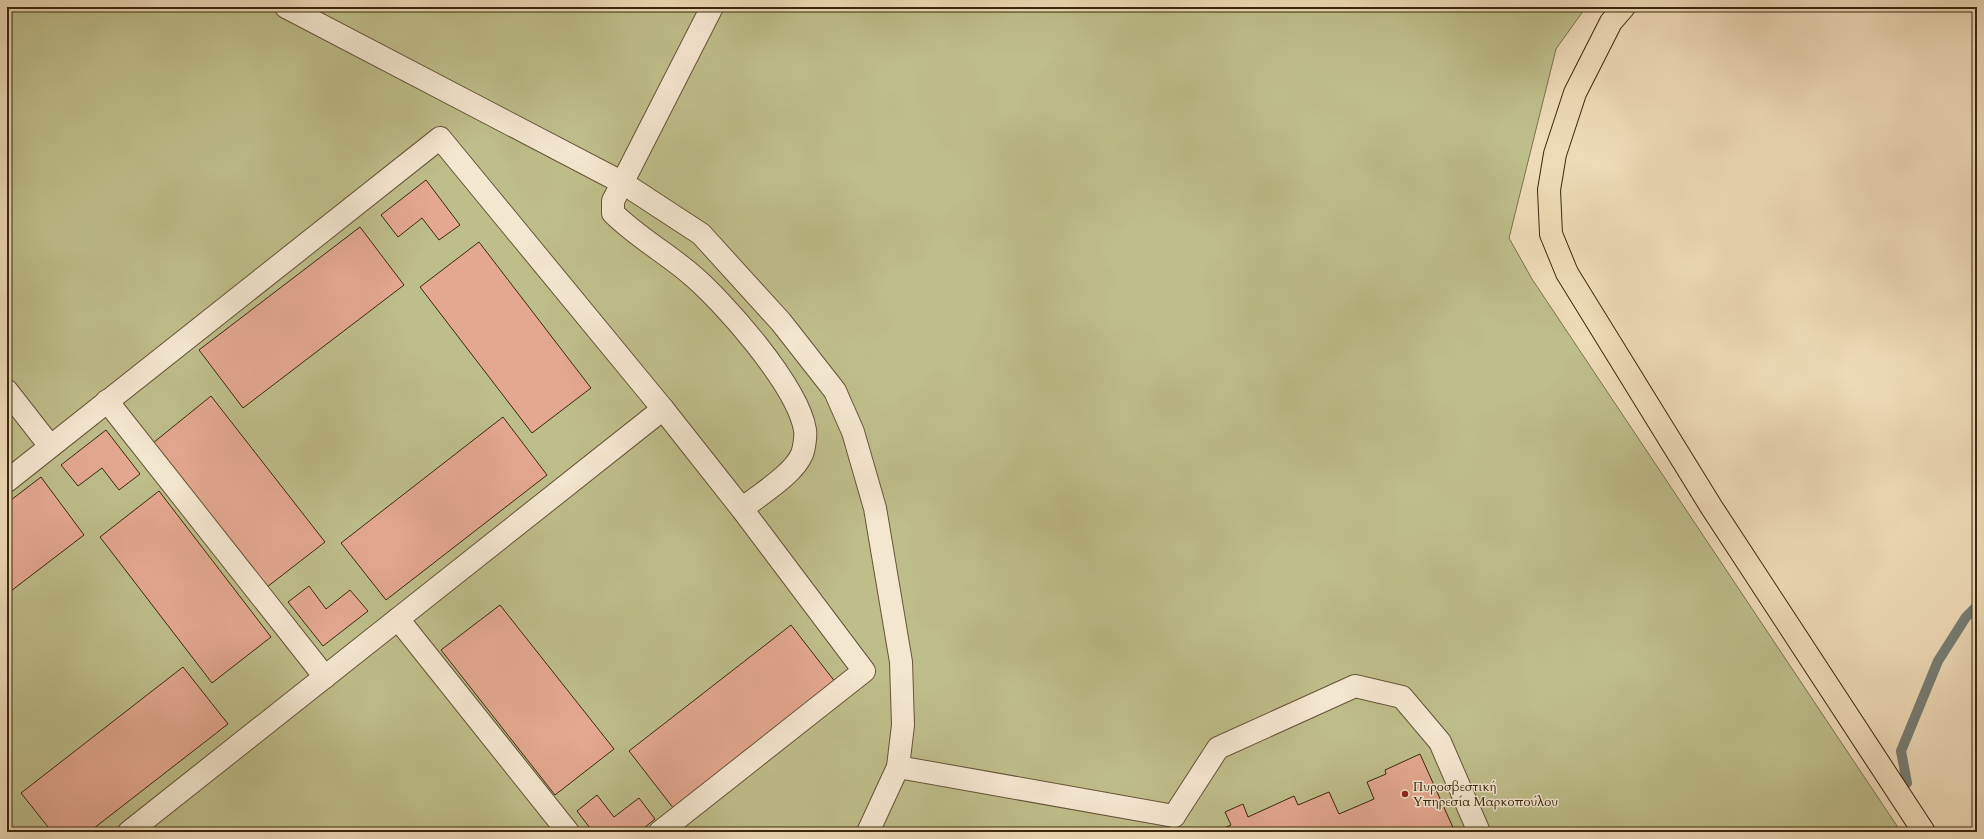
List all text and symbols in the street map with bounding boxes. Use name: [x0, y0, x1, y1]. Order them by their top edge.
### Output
place label: Πυροσβεστική Υπηρεσία Μαρκοπούλου: [1413, 778, 1558, 811]
marker: Πυροσβεστική Υπηρεσία Μαρκοπούλου: [1400, 789, 1410, 799]

